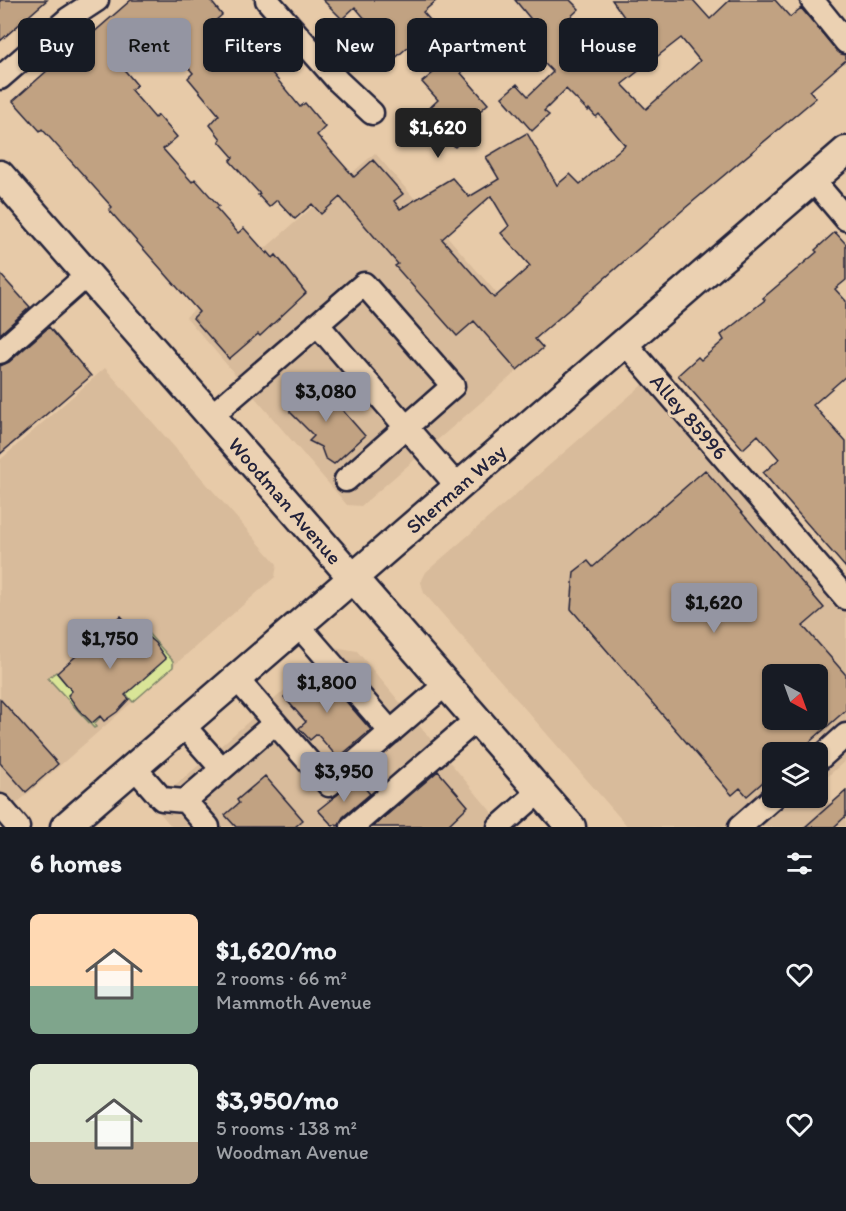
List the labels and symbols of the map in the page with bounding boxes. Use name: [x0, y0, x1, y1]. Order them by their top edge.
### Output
pin: $1,620: [389, 108, 487, 159]
street label: Alley 85996: [645, 369, 733, 465]
pin: $3,080: [277, 372, 375, 423]
street label: Woodman Avenue: [223, 432, 347, 569]
street label: Sherman Way: [401, 438, 511, 539]
pin: $1,620: [665, 583, 763, 634]
pin: $1,750: [61, 619, 159, 670]
pin: $1,800: [278, 663, 376, 714]
north arrow: [762, 664, 828, 730]
pin: $3,950: [295, 752, 393, 803]

